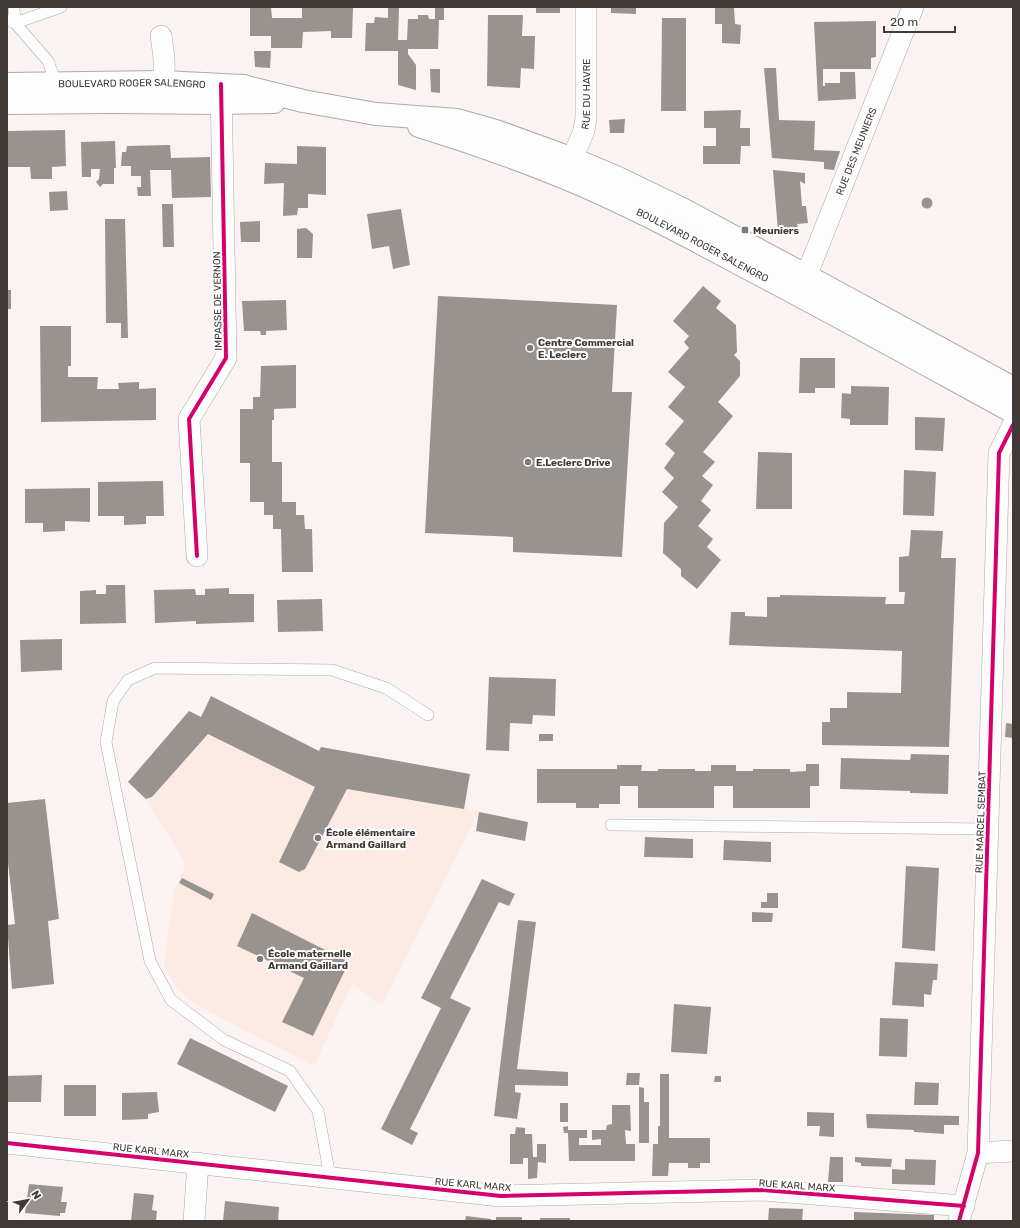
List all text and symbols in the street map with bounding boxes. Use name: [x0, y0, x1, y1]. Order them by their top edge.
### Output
scale bar: [884, 8, 955, 34]
text: 20 m: [890, 15, 918, 29]
street label: RUE DU HAVRE: [579, 59, 593, 131]
street label: BOULEVARD ROGER SALENGRO: [58, 77, 206, 91]
street label: RUE DES MEUNIERS: [834, 106, 879, 197]
street label: BOULEVARD ROGER SALENGRO: [634, 206, 771, 285]
marker: Meuniers: [740, 225, 750, 235]
place label: Meuniers: [753, 225, 799, 237]
street label: IMPASSE DE VERNON: [211, 251, 225, 351]
place label: Centre Commercial E. Leclerc: [538, 337, 634, 361]
marker: Centre Commercial E. Leclerc: [525, 343, 535, 353]
marker: E.Leclerc Drive: [523, 457, 533, 467]
place label: E.Leclerc Drive: [536, 457, 611, 469]
street label: RUE MARCEL SEMBAT: [973, 770, 989, 873]
place label: École élémentaire Armand Gaillard: [326, 827, 415, 851]
marker: École élémentaire Armand Gaillard: [313, 833, 323, 843]
place label: École maternelle Armand Gaillard: [268, 948, 352, 972]
marker: École maternelle Armand Gaillard: [255, 954, 265, 964]
street label: RUE KARL MARX: [112, 1141, 190, 1161]
street label: RUE KARL MARX: [434, 1176, 512, 1194]
street label: RUE KARL MARX: [758, 1177, 836, 1195]
north arrow: [8, 1180, 48, 1220]
text: N: [28, 1188, 44, 1202]

